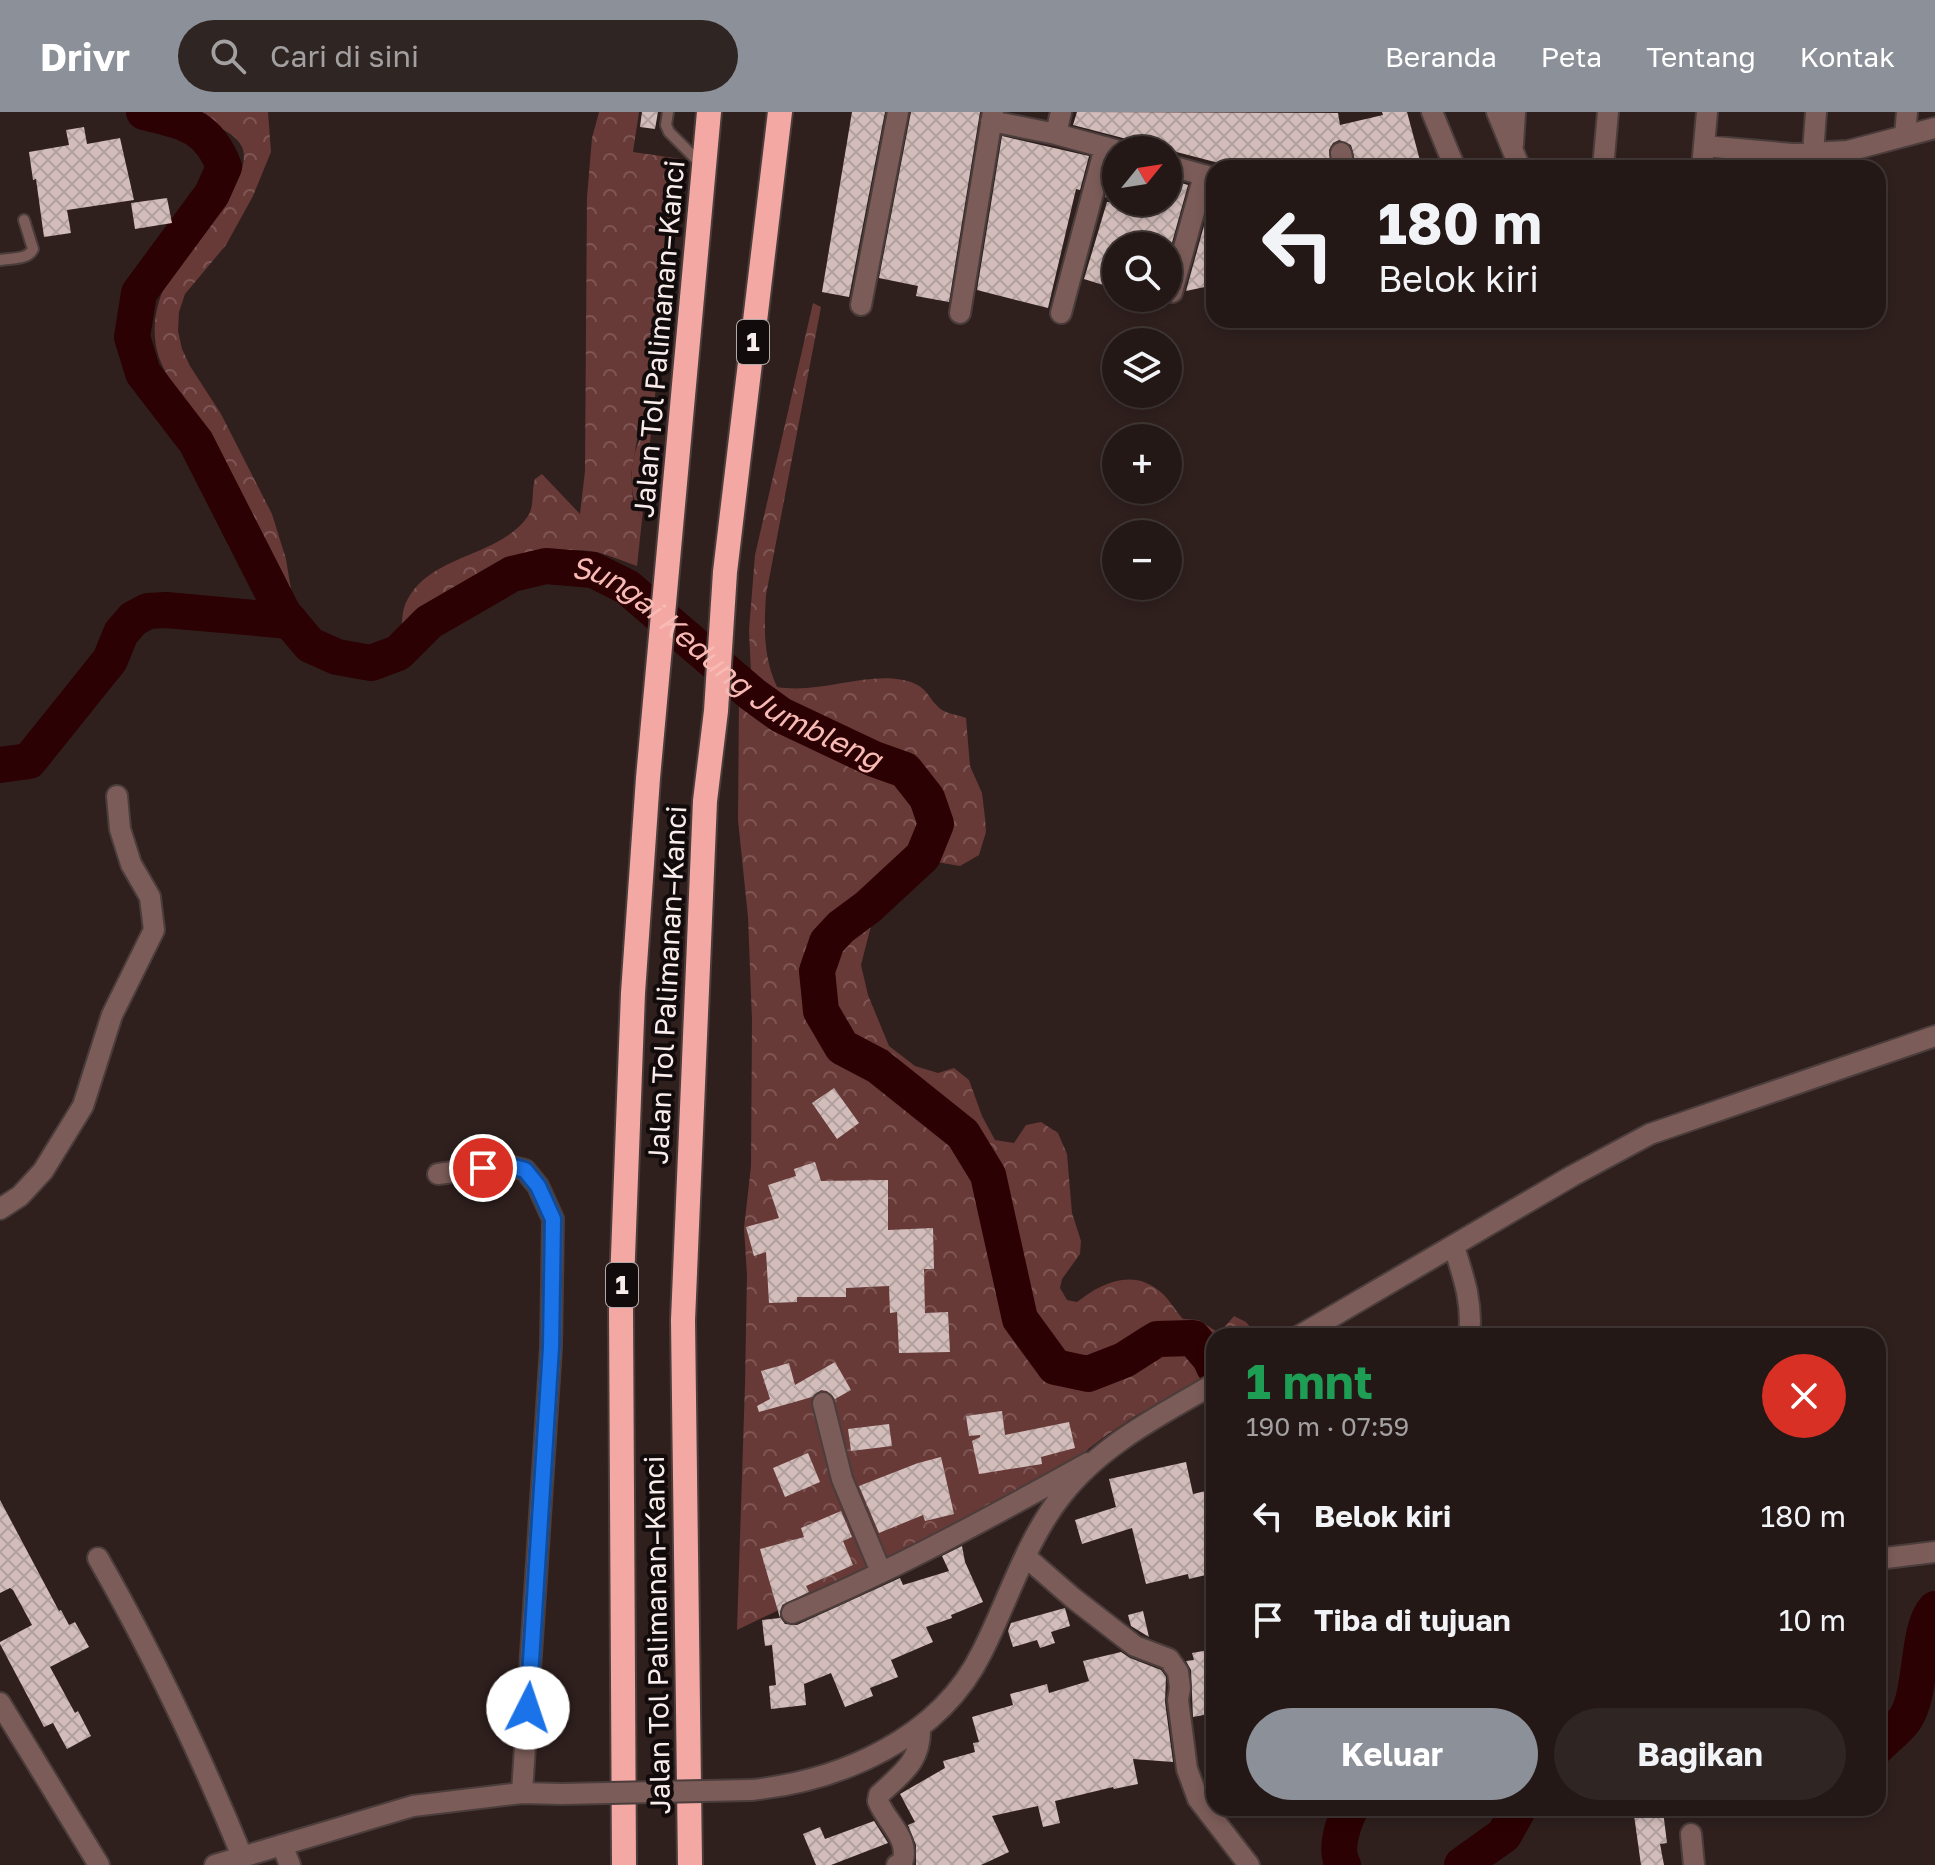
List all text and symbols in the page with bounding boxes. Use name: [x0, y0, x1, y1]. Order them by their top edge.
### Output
search box: [178, 20, 738, 92]
text: Drivr: [40, 34, 130, 79]
icon: search: [206, 34, 250, 78]
text: Cari di sini: [270, 38, 419, 74]
text: Beranda: [1385, 40, 1497, 73]
text: Peta: [1541, 40, 1602, 73]
text: Tentang: [1646, 40, 1756, 73]
text: Kontak: [1800, 40, 1895, 73]
north arrow: [1102, 136, 1182, 216]
map controls: [1102, 136, 1182, 600]
street label: Jalan Tol Palimanan–Kanci: [626, 159, 691, 519]
text: 180 m: [1378, 189, 1542, 256]
icon: left: [1246, 192, 1350, 296]
button: search: [1102, 232, 1182, 312]
text: Belok kiri: [1378, 257, 1539, 300]
road number: 1: [737, 320, 769, 364]
button: layers: [1102, 328, 1182, 408]
button: +: [1102, 424, 1182, 504]
button: −: [1102, 520, 1182, 600]
water label: Sungai Kedung Jumbleng: [570, 549, 890, 778]
street label: Jalan Tol Palimanan–Kanci: [641, 805, 692, 1165]
pin: [449, 1134, 517, 1202]
icon: arrive: [461, 1146, 505, 1190]
road number: 1: [606, 1263, 638, 1307]
text: 1 mnt: [1246, 1352, 1373, 1410]
button: close: [1762, 1354, 1846, 1438]
text: 190 m · 07:59: [1246, 1411, 1409, 1442]
street label: Jalan Tol Palimanan–Kanci: [637, 1455, 676, 1815]
icon: left: [1246, 1494, 1290, 1538]
text: Belok kiri: [1314, 1498, 1451, 1534]
text: 180 m: [1761, 1498, 1846, 1534]
icon: arrive: [1246, 1598, 1290, 1642]
text: Tiba di tujuan: [1314, 1602, 1511, 1638]
text: 10 m: [1779, 1602, 1846, 1638]
position arrow: [486, 1666, 570, 1750]
button: Keluar: [1246, 1708, 1538, 1800]
button: Bagikan: [1554, 1708, 1846, 1800]

